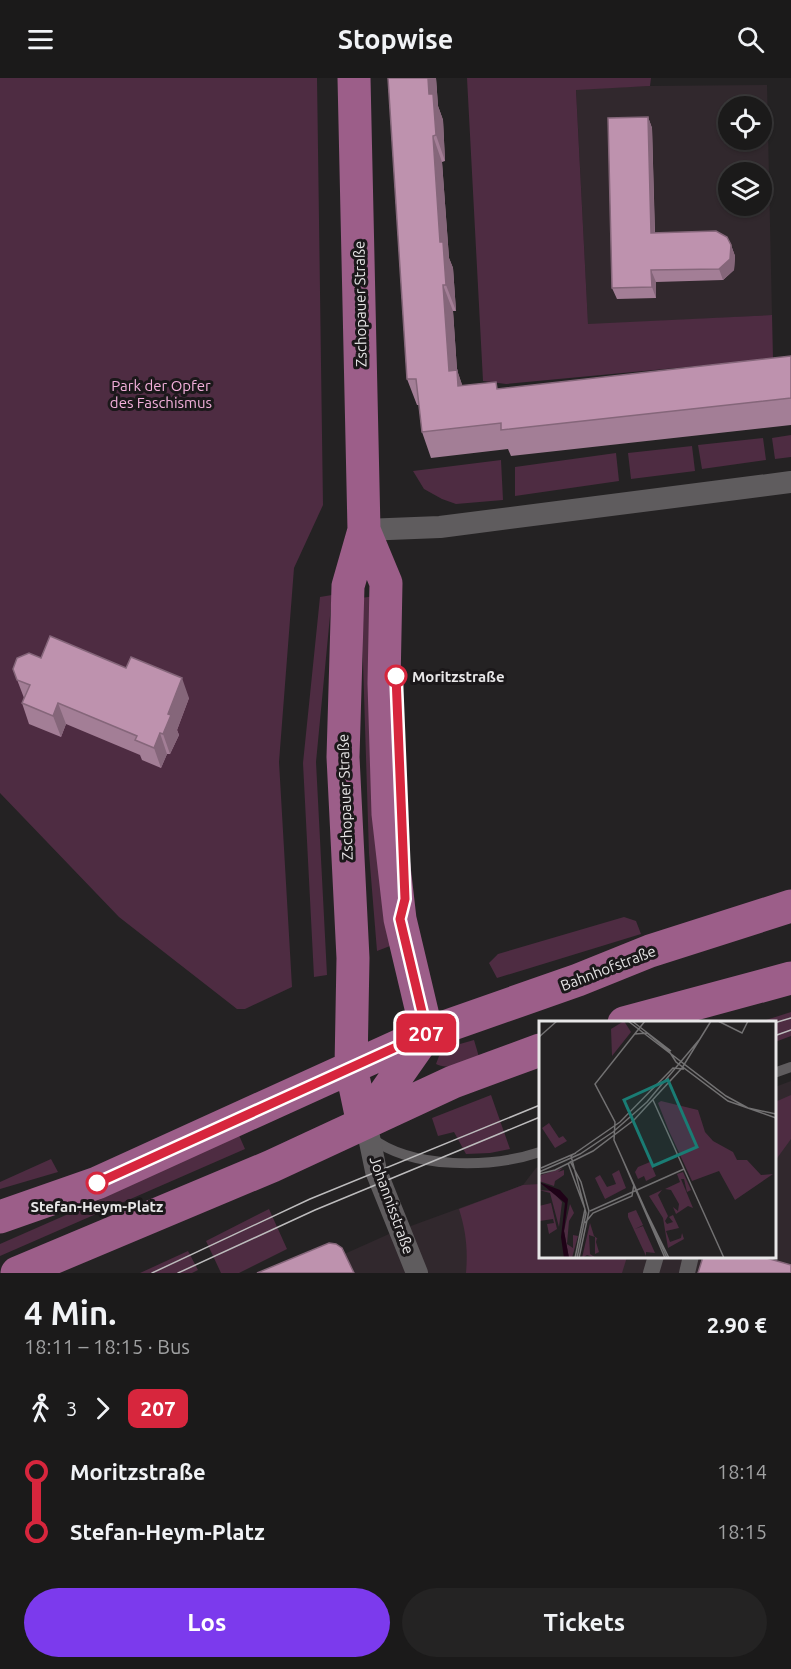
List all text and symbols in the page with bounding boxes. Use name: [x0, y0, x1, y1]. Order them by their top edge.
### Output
icon: menu: [24, 23, 57, 56]
icon: search: [734, 23, 767, 56]
text: Stopwise: [338, 24, 453, 54]
map controls: [718, 96, 772, 216]
button: locate: [718, 96, 772, 150]
button: layers: [718, 162, 772, 216]
street label: Zschopauer Straße: [350, 241, 370, 367]
park label: Park der Opfer des Faschismus: [110, 377, 212, 411]
marker: Moritzstraße: [385, 665, 407, 687]
place label: Moritzstraße: [412, 668, 505, 685]
street label: Zschopauer Straße: [334, 734, 356, 860]
street label: Bahnhofstraße: [558, 942, 658, 994]
line badge: 207: [392, 1014, 460, 1052]
text: 207: [408, 1021, 444, 1045]
inset map: [539, 1021, 776, 1258]
street label: Johannisstraße: [366, 1154, 418, 1256]
marker: Stefan-Heym-Platz: [86, 1172, 108, 1194]
place label: Stefan-Heym-Platz: [31, 1198, 163, 1215]
text: 4 Min.: [24, 1294, 116, 1331]
text: 2.90 €: [707, 1312, 767, 1337]
text: 18:11 – 18:15 · Bus: [24, 1335, 190, 1358]
icon: walk: [24, 1392, 57, 1425]
icon: forward: [86, 1392, 119, 1425]
text: 207: [140, 1396, 176, 1420]
text: 3: [66, 1397, 77, 1420]
text: Moritzstraße: [70, 1459, 206, 1484]
text: 18:14: [717, 1460, 767, 1483]
text: Stefan-Heym-Platz: [70, 1519, 265, 1544]
text: 18:15: [717, 1520, 767, 1543]
button: Los: [24, 1588, 390, 1657]
button: Tickets: [402, 1588, 767, 1657]

